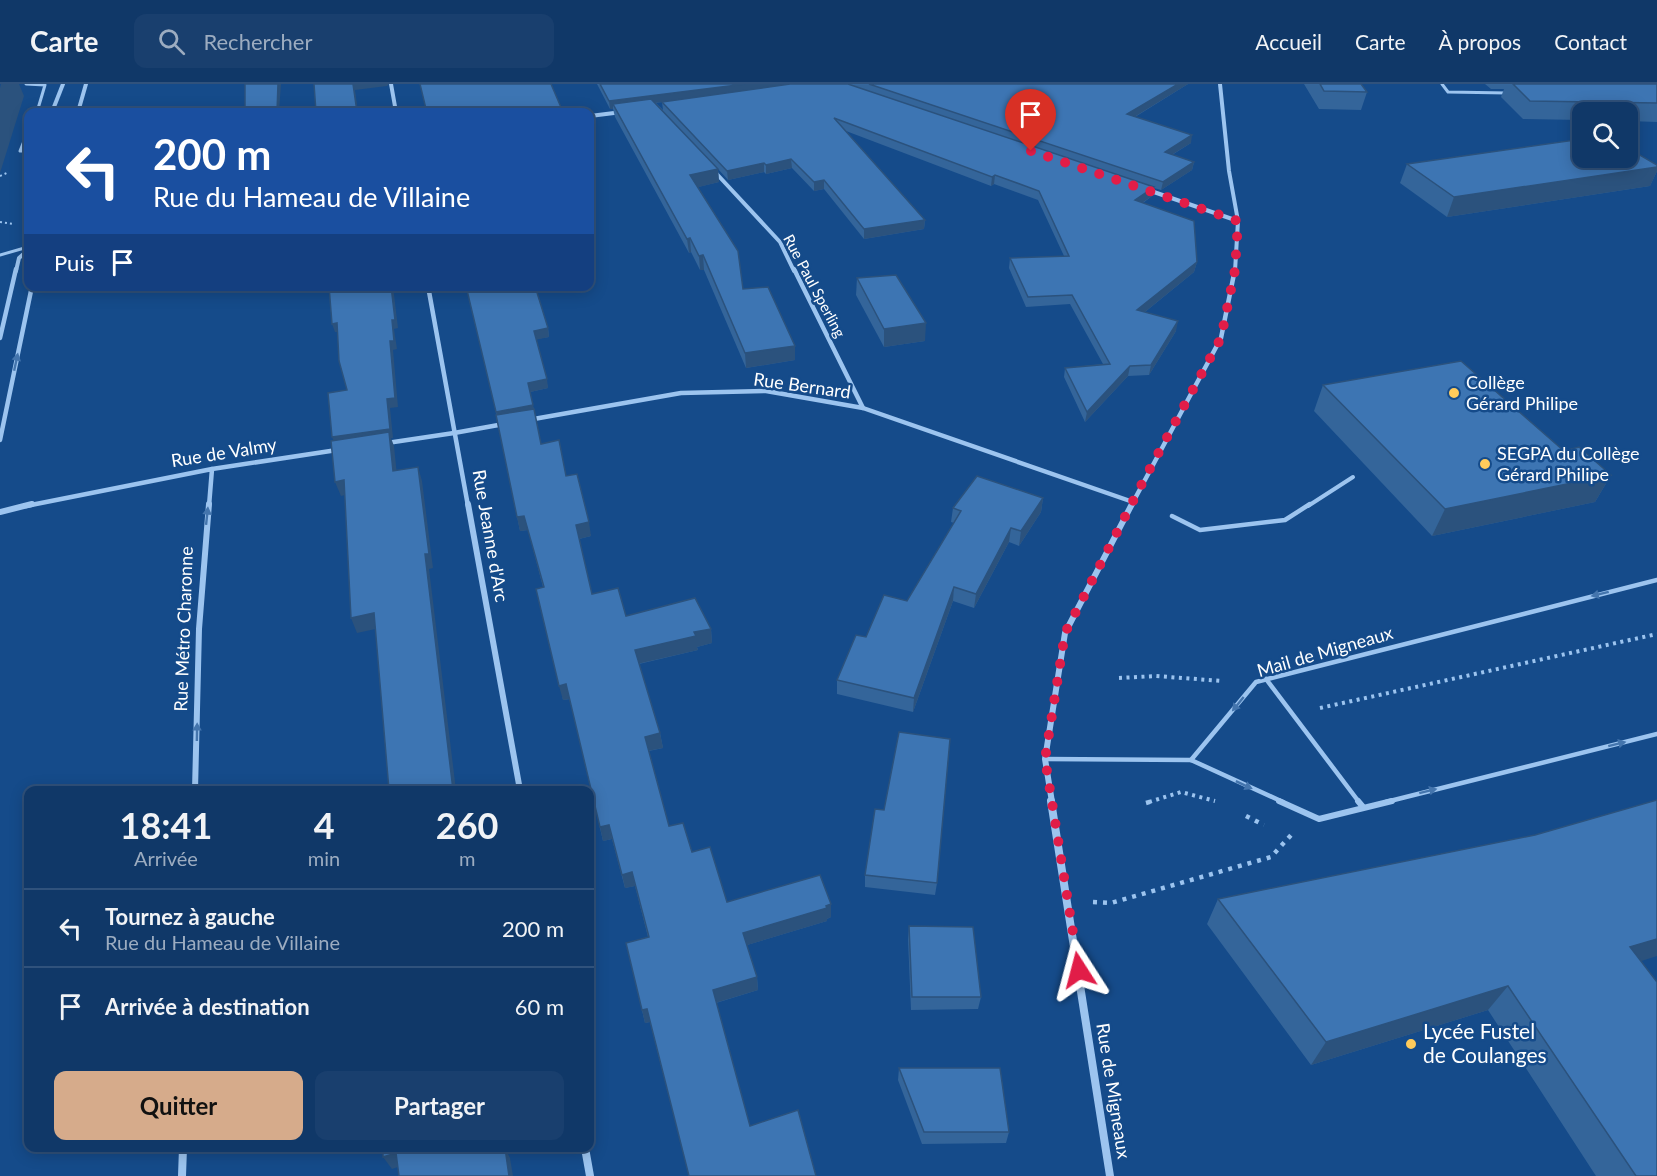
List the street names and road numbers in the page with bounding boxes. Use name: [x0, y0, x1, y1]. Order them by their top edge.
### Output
street label: Rue Paul Sperling: [780, 231, 850, 340]
street label: Rue Bernard: [752, 367, 852, 403]
street label: Rue de Valmy: [170, 433, 279, 471]
street label: Rue Jeanne d'Arc: [469, 468, 514, 604]
street label: Rue Métro Charonne: [169, 546, 197, 712]
street label: Mail de Migneaux: [1254, 621, 1395, 681]
street label: Rue de Migneaux: [1092, 1021, 1136, 1160]

